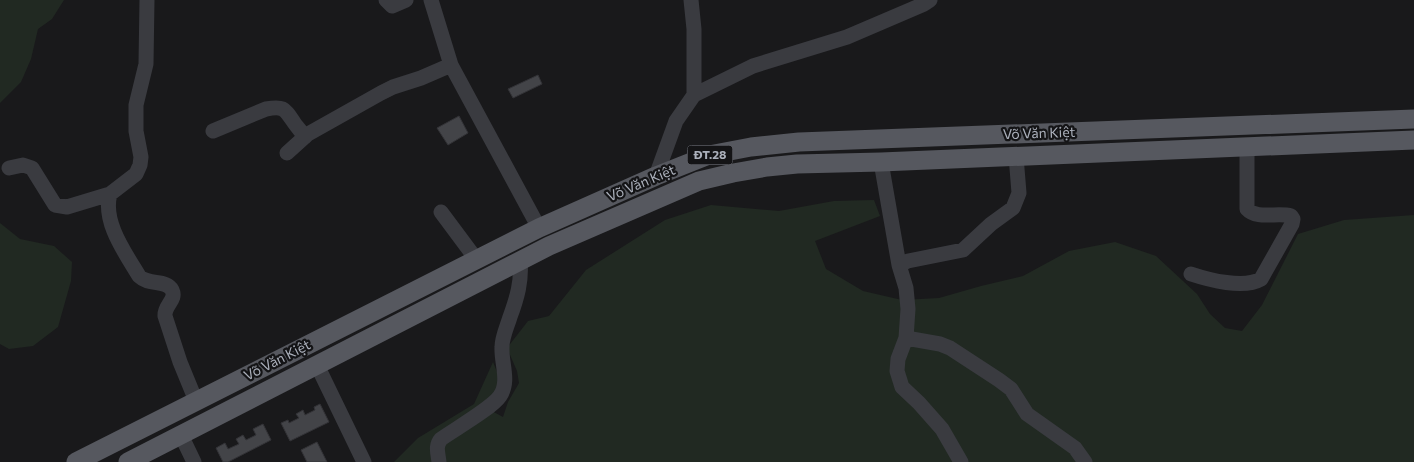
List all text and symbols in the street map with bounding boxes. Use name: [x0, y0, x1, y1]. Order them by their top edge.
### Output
street label: Võ Văn Kiệt: [1002, 123, 1076, 142]
road number: ĐT.28: [688, 146, 732, 164]
street label: Võ Văn Kiệt: [604, 160, 678, 205]
street label: Võ Văn Kiệt: [241, 335, 313, 384]

